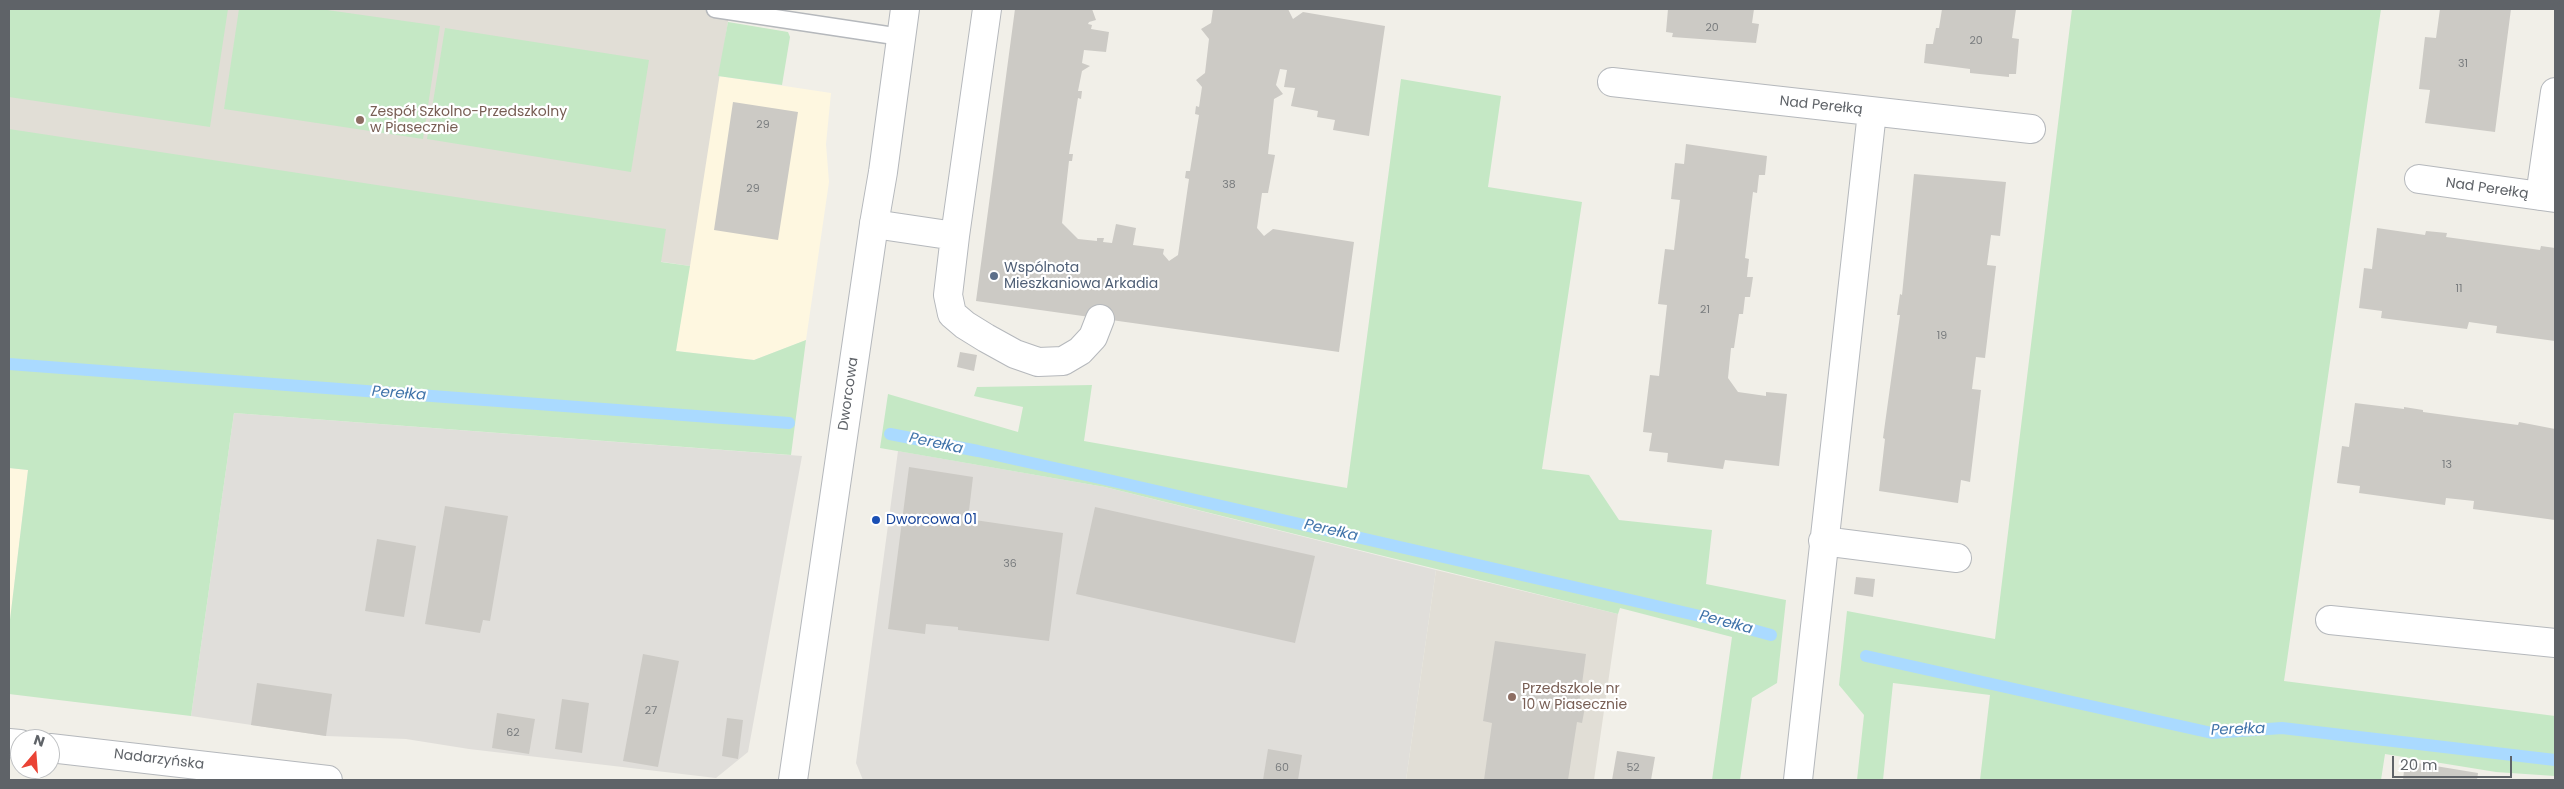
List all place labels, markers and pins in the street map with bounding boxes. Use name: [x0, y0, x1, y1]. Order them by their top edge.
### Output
place label: Zespół Szkolno-Przedszkolny w Piasecznie: [370, 104, 567, 136]
marker: Zespół Szkolno-Przedszkolny w Piasecznie: [354, 114, 366, 126]
place label: Wspólnota Mieszkaniowa Arkadia: [1004, 260, 1158, 292]
marker: Wspólnota Mieszkaniowa Arkadia: [988, 270, 1000, 282]
place label: Dworcowa 01: [886, 512, 977, 528]
marker: Dworcowa 01: [870, 514, 882, 526]
place label: Przedszkole nr 10 w Piasecznie: [1522, 681, 1627, 714]
marker: Przedszkole nr 10 w Piasecznie: [1506, 691, 1518, 703]

